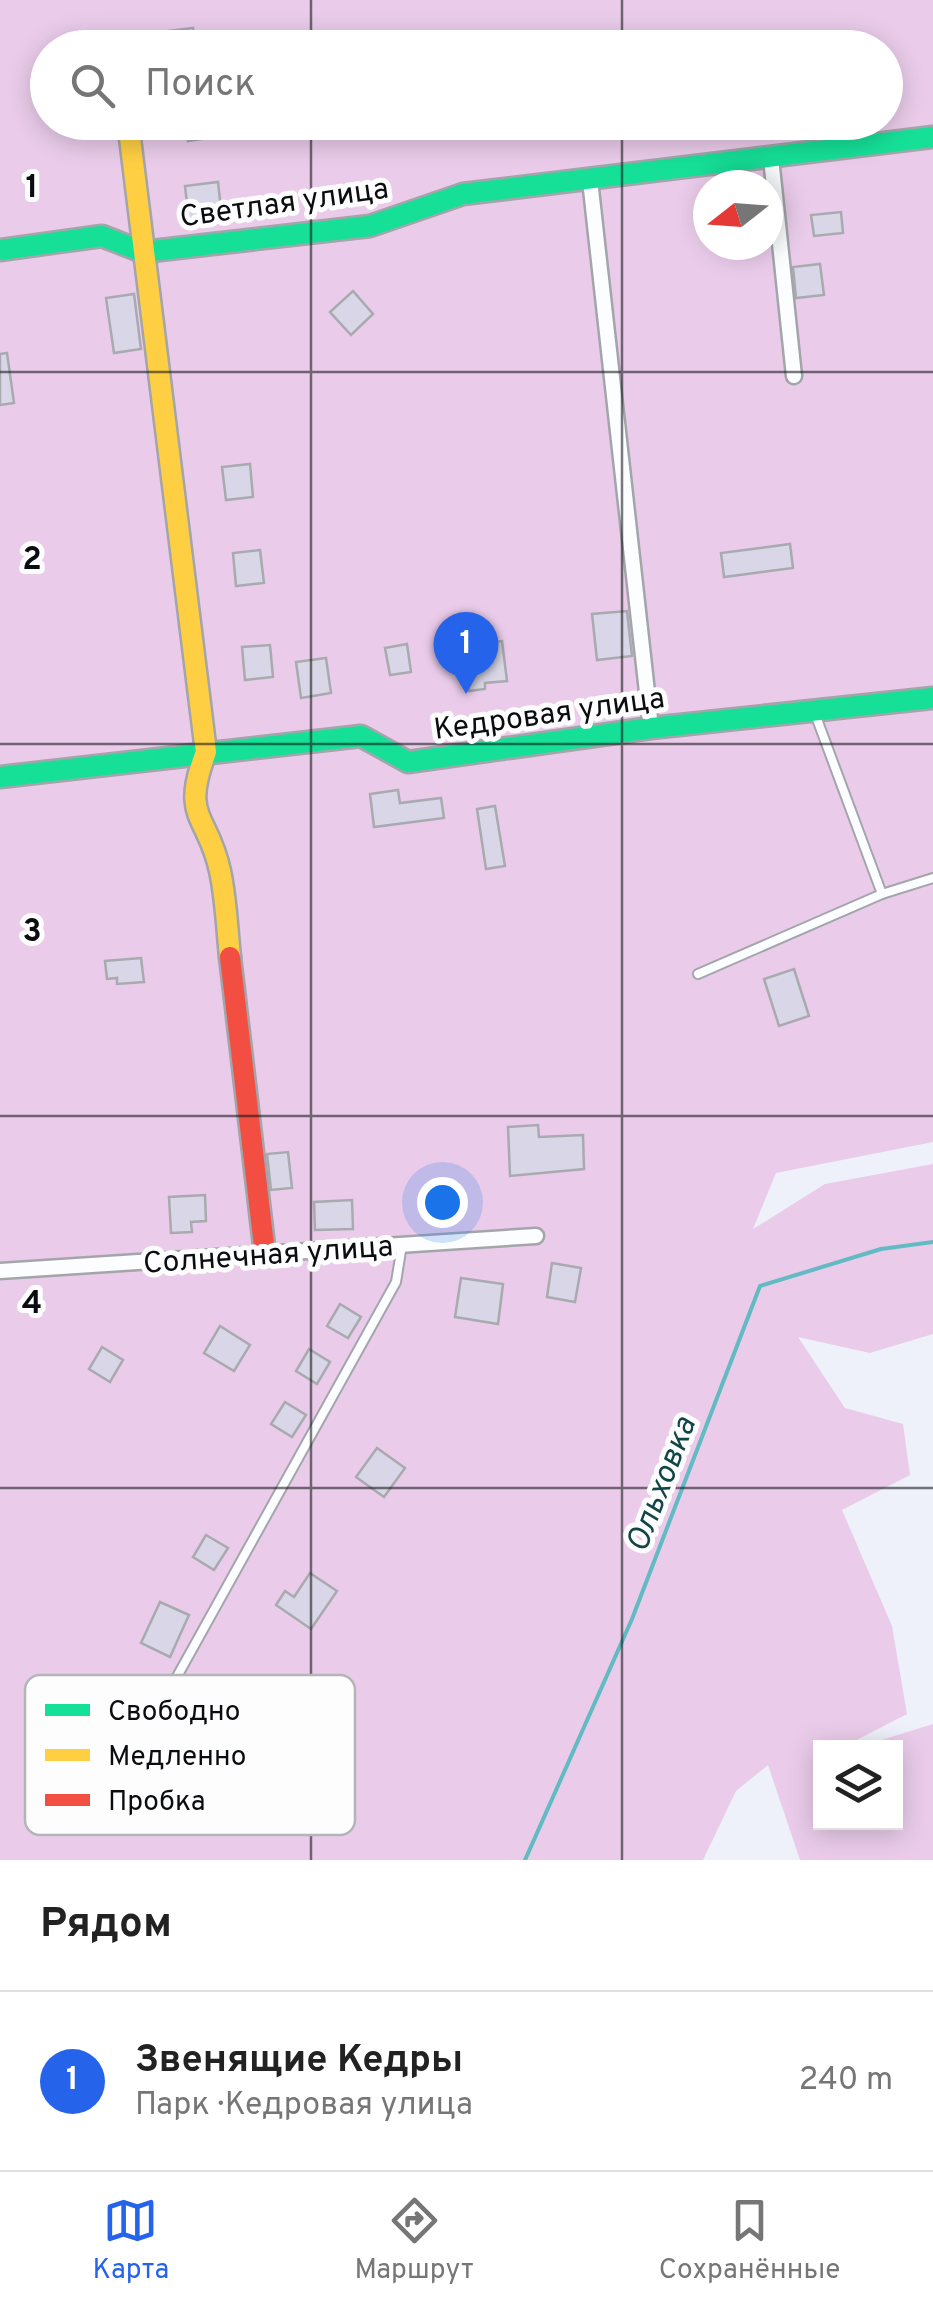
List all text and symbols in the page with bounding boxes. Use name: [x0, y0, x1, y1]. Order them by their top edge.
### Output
search box: [30, 30, 903, 140]
icon: search: [65, 58, 120, 113]
text: Поиск: [145, 61, 256, 110]
text: 1: [26, 169, 38, 209]
north arrow: [693, 170, 783, 260]
street label: Светлая улица: [178, 172, 391, 237]
text: 2: [22, 541, 42, 581]
pin: 1: [434, 612, 498, 694]
street label: Кедровая улица: [432, 681, 667, 750]
text: 3: [22, 913, 42, 953]
your location: [417, 1177, 468, 1228]
street label: Солнечная улица: [142, 1229, 394, 1284]
text: 4: [22, 1285, 42, 1325]
water label: Ольховка: [619, 1411, 707, 1558]
legend: [25, 1675, 355, 1835]
text: Свободно: [108, 1695, 240, 1731]
text: Медленно: [108, 1740, 246, 1776]
map controls: [813, 1740, 903, 1830]
button: layers: [813, 1740, 903, 1830]
text: Пробка: [108, 1785, 206, 1821]
text: Рядом: [40, 1899, 172, 1952]
text: Звенящие Кедры: [135, 2037, 463, 2086]
text: 1: [66, 2061, 79, 2101]
text: 240 m: [799, 2061, 893, 2101]
text: Парк · Кедровая улица: [135, 2086, 473, 2126]
tab: Карта: [93, 2193, 169, 2289]
tab: Маршрут: [354, 2193, 474, 2289]
tab: Сохранённые: [659, 2193, 840, 2289]

